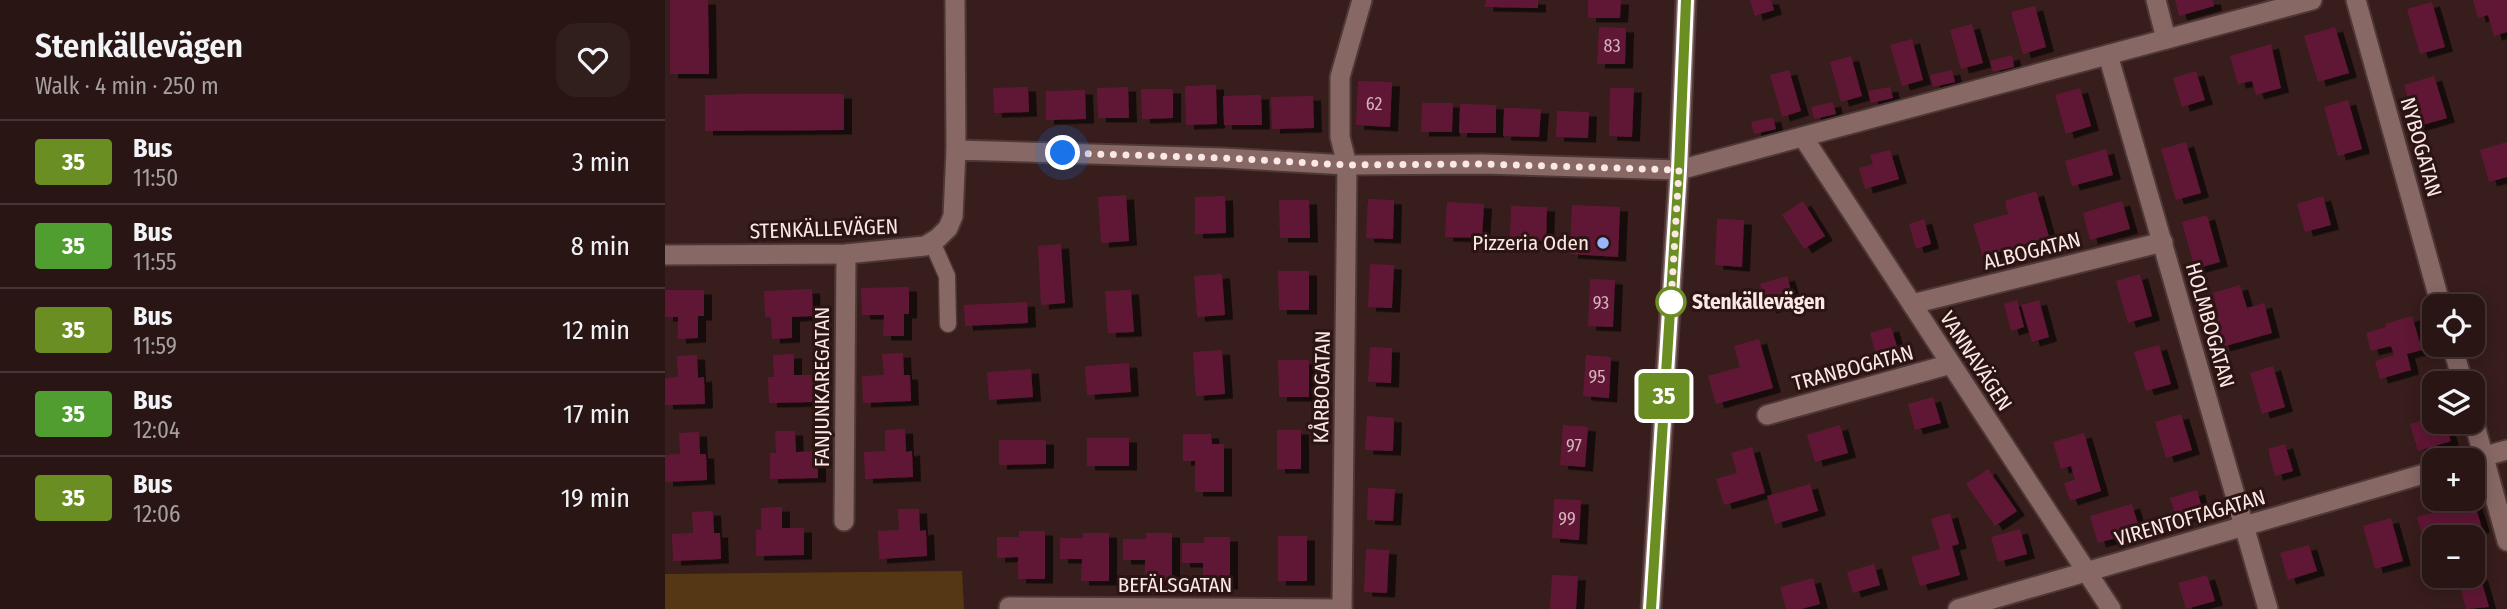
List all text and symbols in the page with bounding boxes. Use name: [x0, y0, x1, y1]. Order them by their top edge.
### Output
button: heart: [556, 23, 630, 97]
text: Stenkällevägen: [35, 26, 243, 66]
house number: 83: [1603, 35, 1621, 57]
text: Walk · 4 min · 250 m: [35, 72, 219, 100]
house number: 62: [1366, 93, 1382, 115]
street label: NYBOGATAN: [2394, 94, 2448, 200]
text: Bus: [133, 133, 172, 164]
your location: [1045, 135, 1080, 170]
text: 3 min: [572, 147, 630, 178]
text: 35: [62, 148, 85, 176]
text: 11:50: [133, 164, 178, 192]
street label: STENKÄLLEVÄGEN: [749, 213, 899, 245]
text: Bus: [133, 217, 172, 248]
street label: ALBOGATAN: [1981, 226, 2083, 276]
place label: Pizzeria Oden: [1472, 230, 1589, 256]
text: 8 min: [571, 231, 630, 262]
text: 35: [62, 232, 85, 260]
marker: Pizzeria Oden: [1595, 235, 1611, 251]
text: 11:55: [133, 248, 177, 276]
street label: HOLMBOGATAN: [2180, 259, 2240, 391]
marker: Stenkällevägen: [1656, 287, 1686, 317]
place label: Stenkällevägen: [1692, 289, 1825, 315]
house number: 93: [1593, 292, 1609, 314]
map controls: [2422, 294, 2485, 588]
button: locate: [2422, 294, 2485, 357]
text: Bus: [133, 301, 172, 332]
street label: VANNAVÄGEN: [1934, 306, 2018, 416]
street label: FANJUNKAREGATAN: [809, 307, 835, 467]
text: 12 min: [562, 315, 630, 346]
text: 35: [62, 316, 85, 344]
street label: KÅRBOGATAN: [1308, 330, 1336, 444]
text: 11:59: [133, 332, 177, 360]
street label: TRANBOGATAN: [1790, 339, 1916, 397]
house number: 95: [1588, 366, 1606, 388]
button: layers: [2422, 371, 2485, 434]
line badge: 35: [1633, 373, 1695, 419]
text: 35: [1652, 382, 1676, 410]
text: Bus: [133, 385, 172, 416]
text: 17 min: [563, 399, 630, 430]
text: 35: [62, 400, 85, 428]
text: 12:04: [133, 416, 180, 444]
house number: 97: [1566, 435, 1582, 457]
button: +: [2422, 448, 2485, 511]
text: Bus: [133, 469, 172, 500]
text: 19 min: [561, 483, 630, 514]
text: 35: [62, 484, 85, 512]
street label: VIRENTOFTAGATAN: [2112, 484, 2268, 552]
text: 12:06: [133, 500, 180, 528]
house number: 99: [1558, 508, 1576, 530]
button: −: [2422, 525, 2485, 588]
street label: BEFÄLSGATAN: [1118, 572, 1232, 598]

